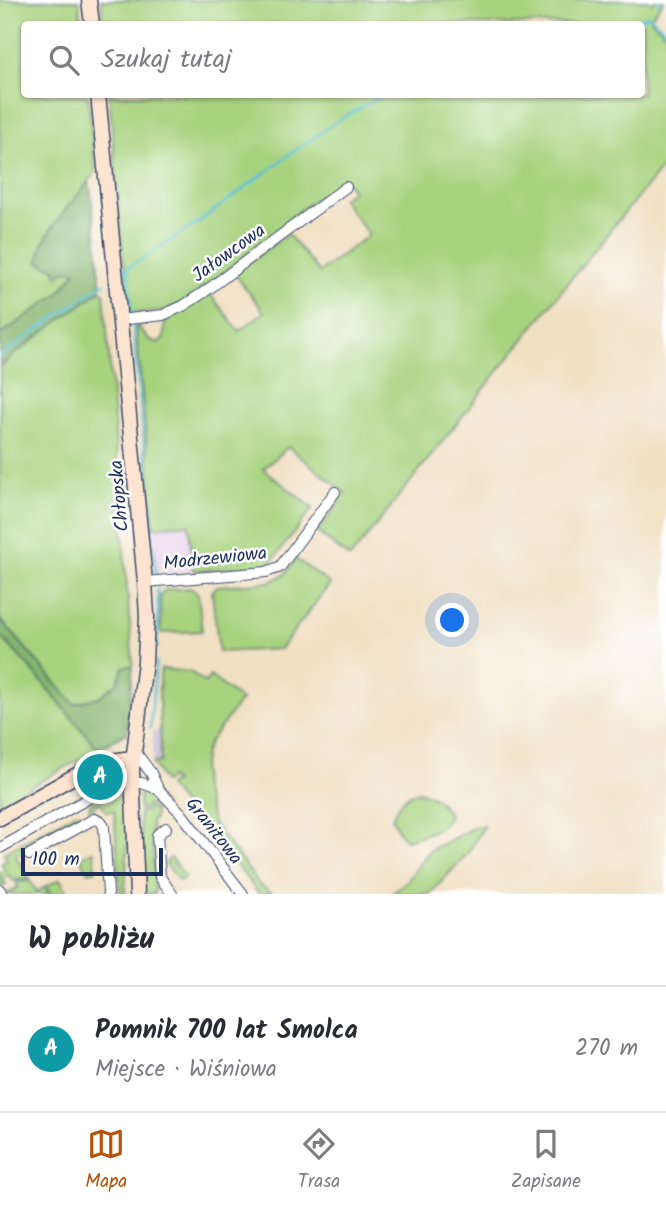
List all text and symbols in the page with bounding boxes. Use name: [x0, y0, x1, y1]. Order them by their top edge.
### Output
search box: [21, 21, 645, 98]
text: Szukaj tutaj: [101, 39, 232, 81]
icon: search: [45, 41, 83, 79]
street label: Jałowcowa: [186, 217, 272, 291]
street label: Chłopska: [102, 459, 138, 533]
street label: Modrzewiowa: [162, 539, 268, 579]
your location: [435, 603, 469, 637]
pin: A: [77, 751, 123, 803]
street label: Granitowa: [177, 791, 250, 872]
scale bar: [21, 845, 163, 877]
text: 100 m: [32, 845, 80, 875]
text: W pobliżu: [28, 916, 154, 964]
text: Pomnik 700 lat Smolca: [95, 1010, 358, 1052]
text: A: [44, 1031, 58, 1067]
text: 270 m: [575, 1031, 638, 1067]
text: Miejsce · Wiśniowa: [95, 1052, 277, 1088]
tab: Mapa: [85, 1125, 127, 1197]
tab: Trasa: [298, 1125, 340, 1197]
tab: Zapisane: [511, 1125, 581, 1197]

